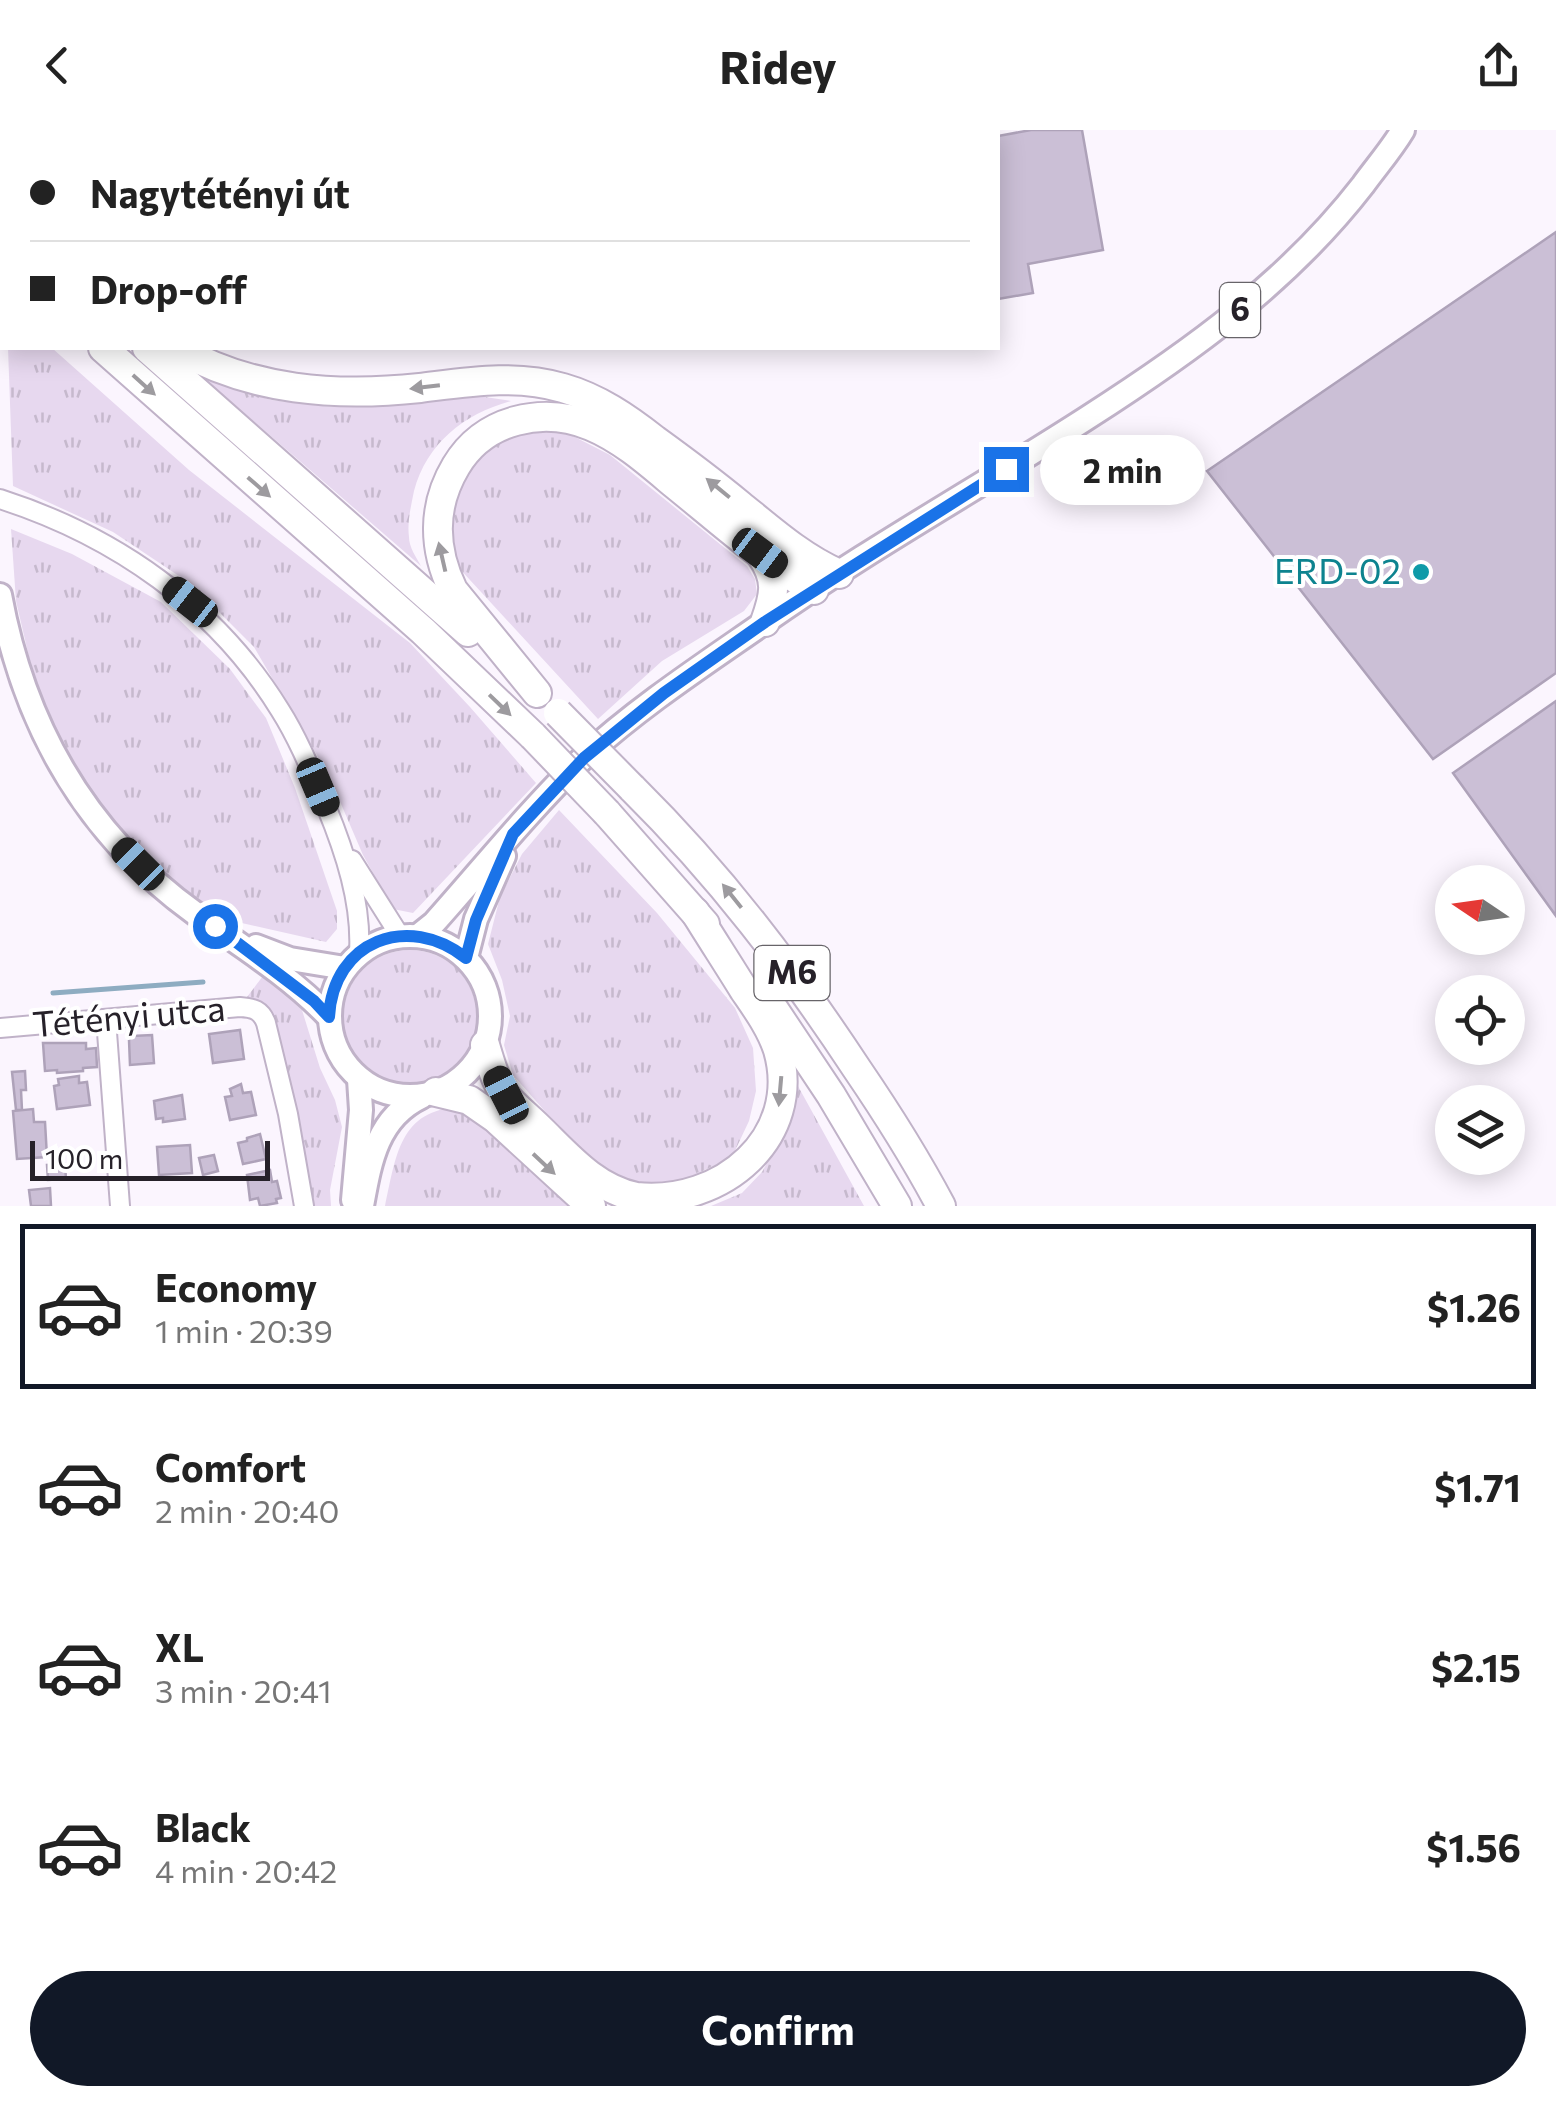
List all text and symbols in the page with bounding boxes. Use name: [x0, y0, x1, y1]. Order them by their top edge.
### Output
icon: back: [30, 38, 85, 93]
text: Ridey: [719, 38, 837, 93]
icon: share: [1471, 38, 1526, 93]
text: Nagytétényi út: [90, 169, 350, 216]
text: Drop-off: [90, 265, 247, 312]
road number: 6: [1220, 283, 1260, 337]
one-way arrow: [132, 373, 156, 396]
one-way arrow: [409, 379, 440, 395]
callout: 2 min: [1041, 434, 1206, 504]
route end: [984, 447, 1029, 492]
text: 2 min: [1083, 450, 1162, 490]
one-way arrow: [246, 476, 271, 498]
one-way arrow: [706, 478, 731, 499]
car: [727, 523, 793, 583]
one-way arrow: [434, 542, 449, 573]
place label: ERD-02: [1274, 548, 1401, 591]
marker: ERD-02: [1410, 561, 1432, 583]
car: [157, 572, 223, 632]
one-way arrow: [488, 693, 512, 716]
car: [292, 754, 344, 820]
car: [106, 832, 170, 896]
north arrow: [1435, 865, 1525, 955]
map controls: [1435, 865, 1525, 1175]
one-way arrow: [722, 883, 743, 909]
route start: [193, 904, 238, 949]
road number: M6: [754, 946, 830, 1000]
button: locate: [1435, 975, 1525, 1065]
street label: Tétényi utca: [31, 985, 227, 1044]
car: [479, 1061, 533, 1129]
one-way arrow: [772, 1075, 788, 1107]
button: layers: [1435, 1085, 1525, 1175]
scale bar: [30, 1136, 270, 1180]
text: 100 m: [45, 1141, 123, 1175]
one-way arrow: [531, 1152, 555, 1175]
icon: car: [35, 1262, 125, 1352]
text: Economy: [155, 1263, 317, 1310]
text: $1.26: [1427, 1283, 1521, 1330]
text: 1 min · 20:39: [155, 1310, 333, 1350]
icon: car: [35, 1442, 125, 1532]
text: Comfort: [155, 1443, 306, 1490]
text: $1.71: [1434, 1463, 1521, 1510]
text: 2 min · 20:40: [155, 1490, 339, 1530]
icon: car: [35, 1622, 125, 1712]
text: XL: [155, 1623, 204, 1670]
text: $2.15: [1431, 1643, 1521, 1690]
text: 3 min · 20:41: [155, 1670, 332, 1710]
icon: car: [35, 1802, 125, 1892]
text: Black: [155, 1803, 251, 1850]
text: $1.56: [1426, 1823, 1521, 1870]
text: 4 min · 20:42: [155, 1850, 337, 1890]
button: Confirm: [30, 1971, 1526, 2086]

